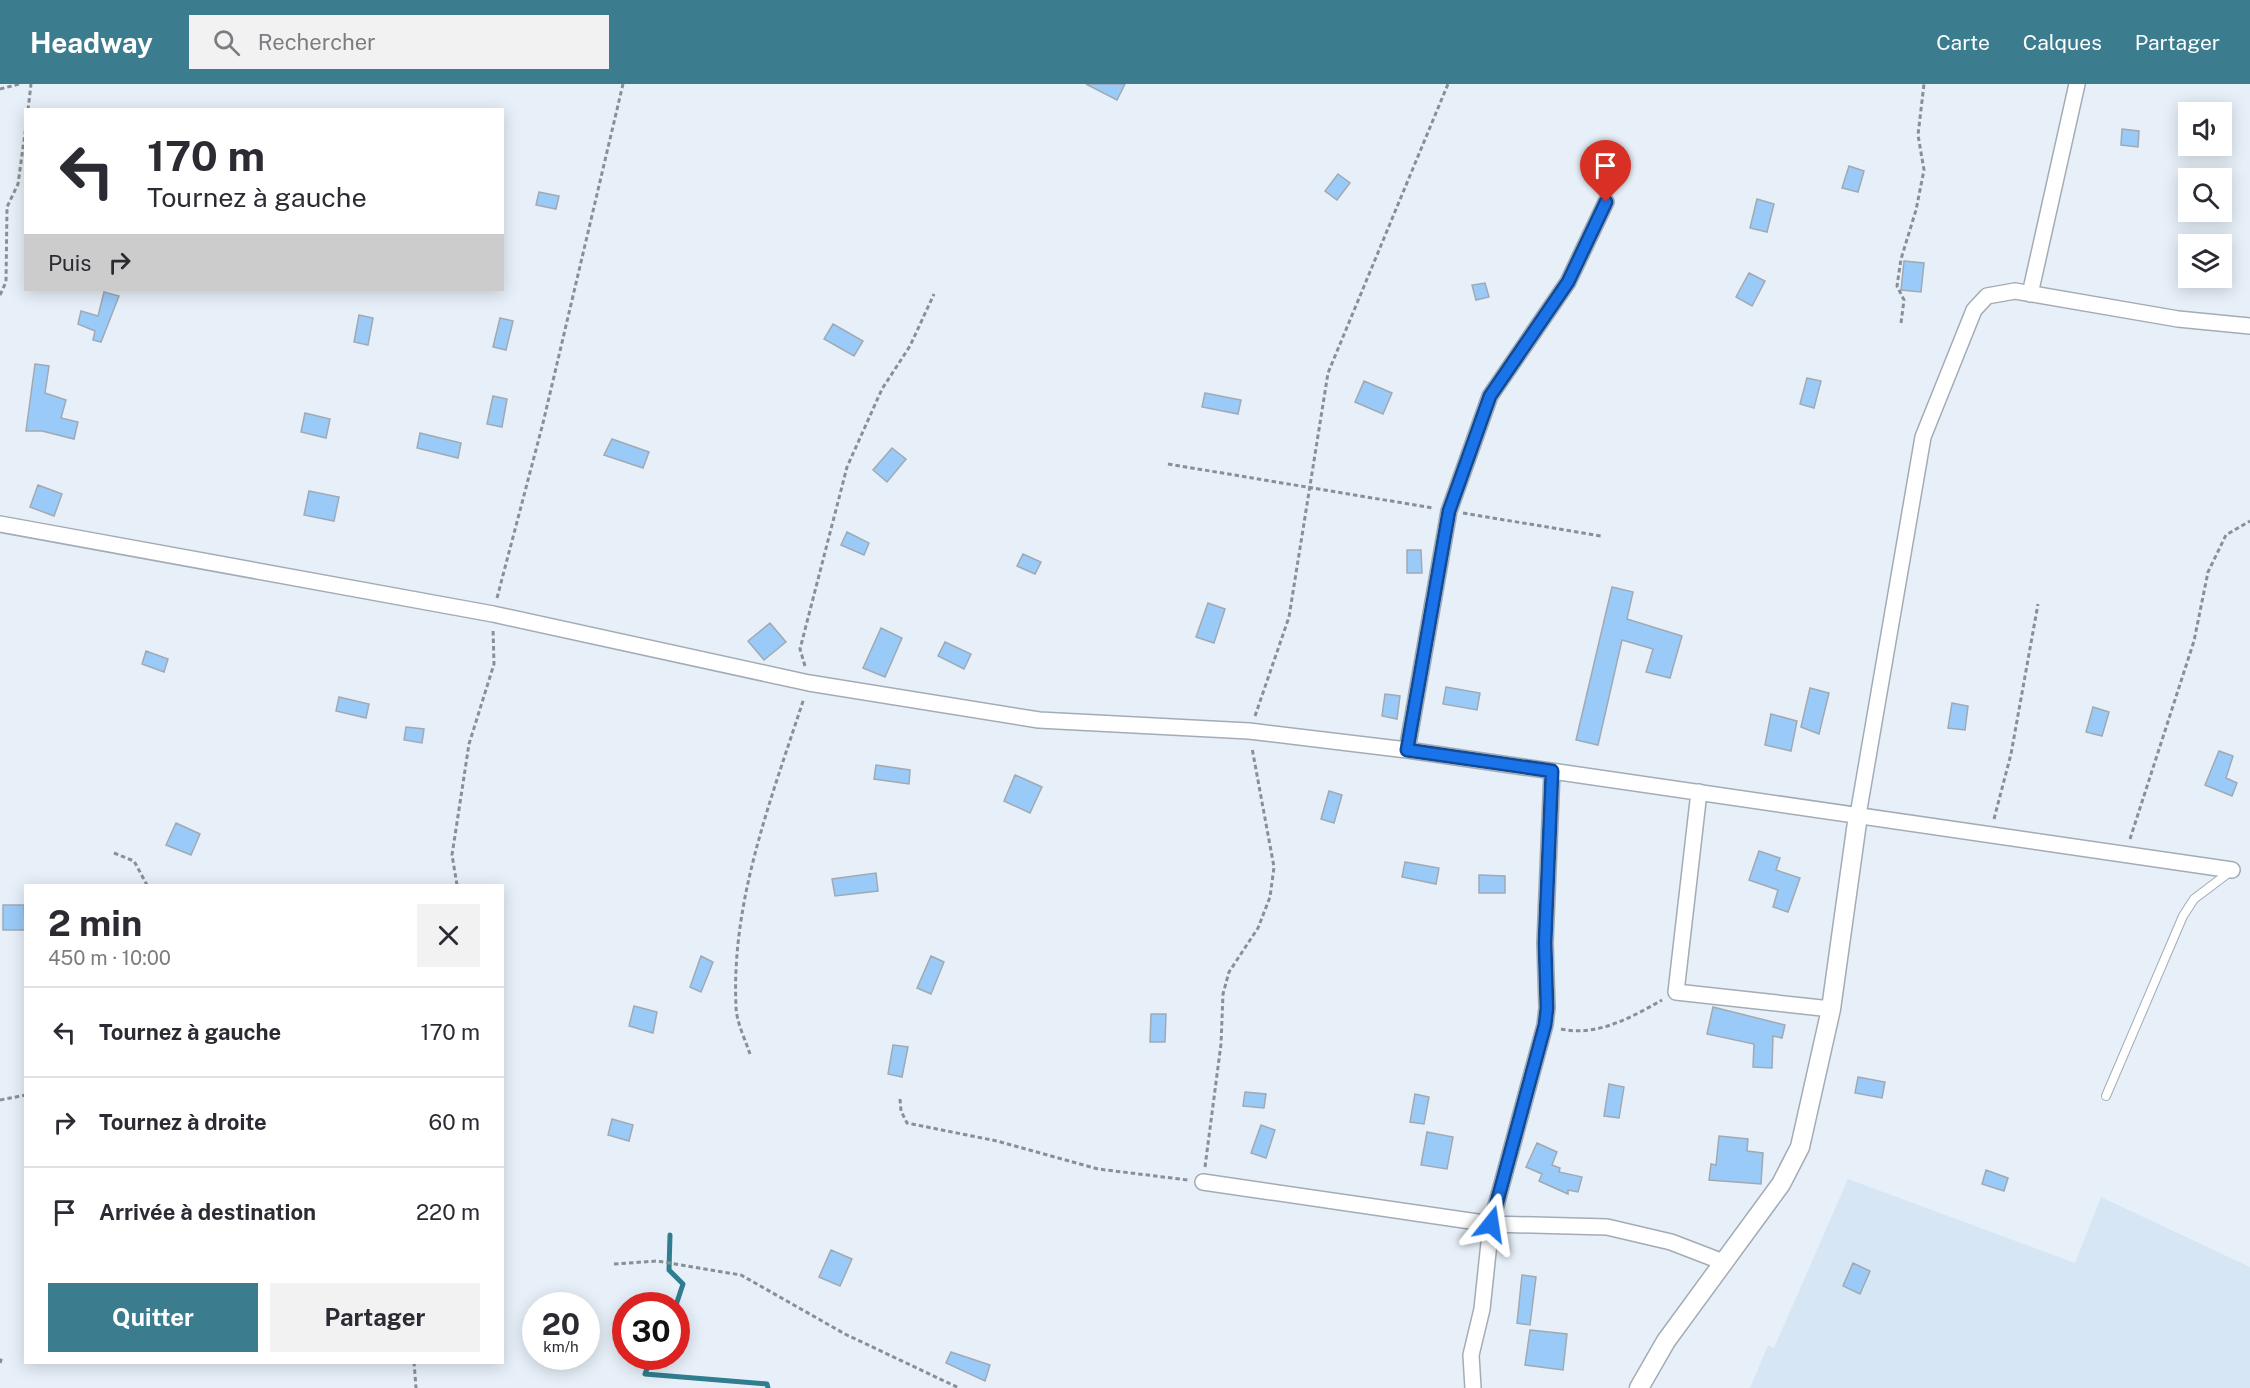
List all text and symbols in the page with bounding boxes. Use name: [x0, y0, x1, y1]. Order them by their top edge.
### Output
search box: [189, 15, 609, 69]
text: Headway: [30, 26, 153, 59]
icon: search: [210, 26, 243, 59]
text: Rechercher: [258, 29, 376, 55]
text: Carte: [1936, 30, 1990, 55]
text: Calques: [2023, 30, 2102, 55]
text: Partager: [2135, 30, 2220, 55]
map controls: [2178, 102, 2232, 288]
button: sound: [2178, 102, 2232, 156]
text: 170 m: [147, 131, 265, 180]
icon: left: [48, 132, 126, 210]
pin: [1580, 140, 1631, 202]
icon: arrive: [1589, 149, 1622, 182]
button: search: [2178, 168, 2232, 222]
text: Tournez à gauche: [147, 181, 367, 213]
button: layers: [2178, 234, 2232, 288]
icon: right: [103, 246, 136, 279]
text: Puis: [48, 250, 91, 276]
text: 2 min: [48, 902, 142, 944]
button: close: [417, 904, 480, 967]
text: 450 m · 10:00: [48, 946, 171, 970]
icon: left: [48, 1016, 81, 1049]
text: Tournez à gauche: [99, 1019, 281, 1045]
text: 170 m: [420, 1019, 480, 1045]
icon: right: [48, 1106, 81, 1139]
text: Tournez à droite: [99, 1109, 267, 1135]
text: 60 m: [429, 1109, 480, 1135]
position arrow: [1459, 1192, 1523, 1256]
icon: arrive: [48, 1196, 81, 1229]
text: Arrivée à destination: [99, 1199, 316, 1225]
text: 220 m: [416, 1199, 480, 1225]
button: Quitter: [48, 1283, 258, 1352]
button: Partager: [270, 1283, 480, 1352]
speed limit sign: 30: [612, 1292, 690, 1370]
text: 20: [542, 1306, 580, 1342]
text: km/h: [543, 1338, 579, 1355]

